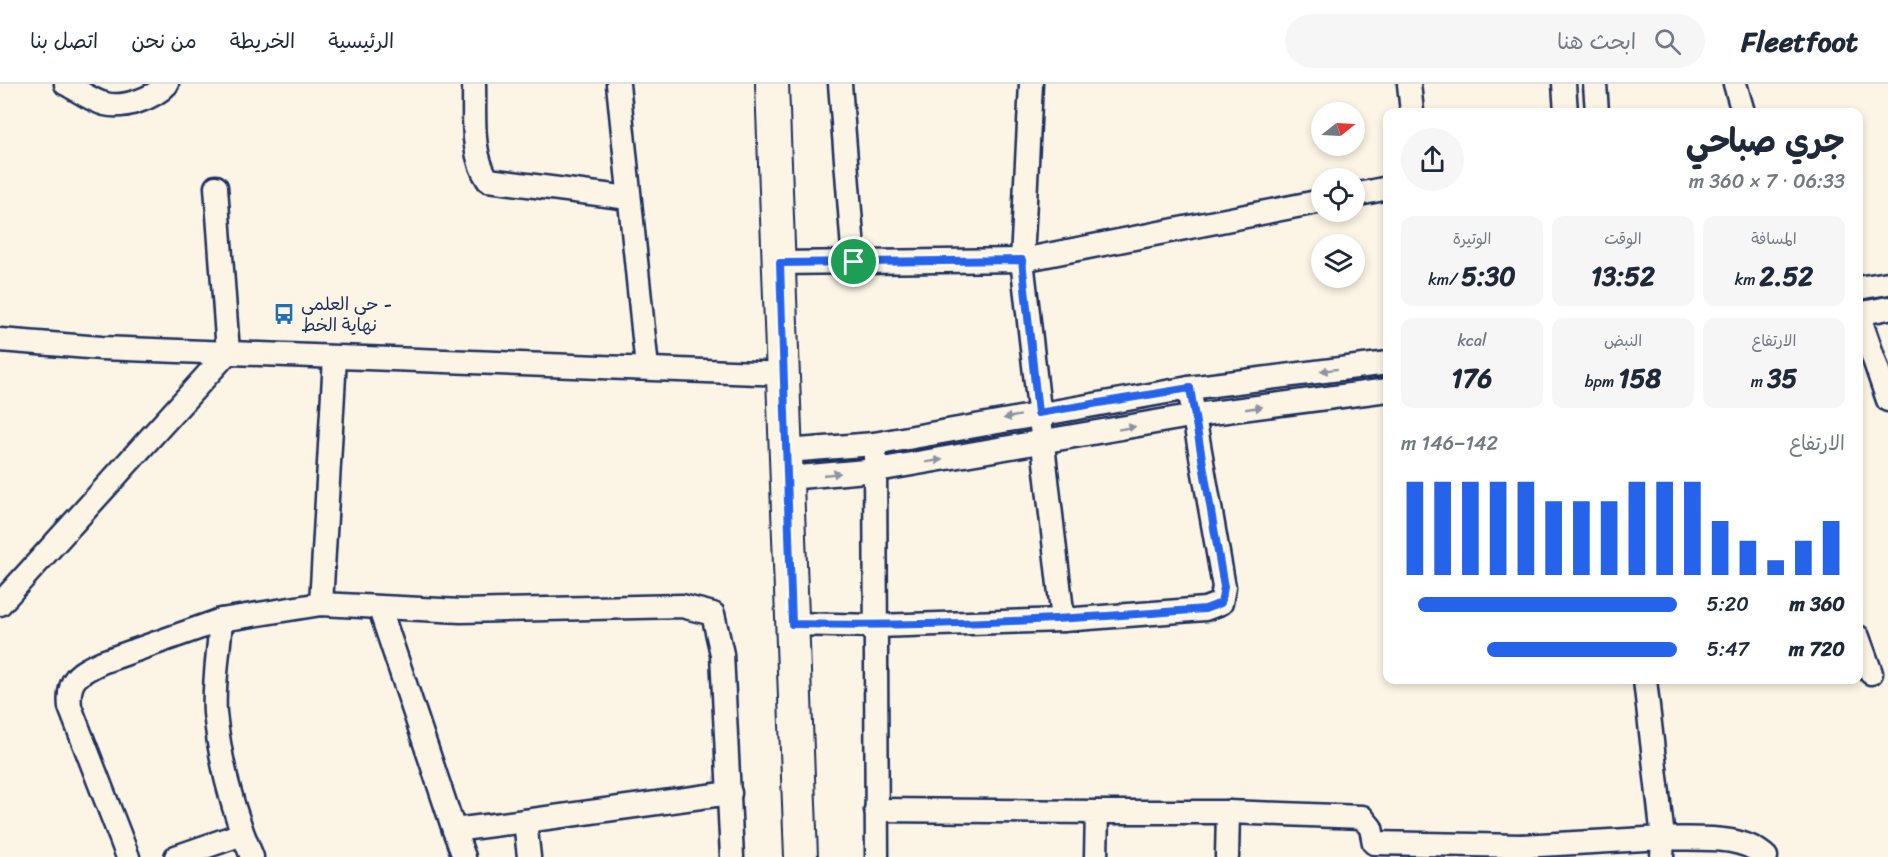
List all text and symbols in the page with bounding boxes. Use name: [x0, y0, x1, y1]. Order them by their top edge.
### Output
search box: [1285, 14, 1705, 68]
text: Fleetfoot: [1741, 17, 1858, 66]
text: اتصل بنا: [30, 22, 98, 60]
text: من نحن: [131, 22, 197, 60]
text: الخريطة: [230, 22, 295, 60]
text: الرئيسية: [328, 22, 394, 60]
text: ابحث هنا: [1557, 22, 1636, 61]
icon: search: [1651, 25, 1684, 58]
north arrow: [1311, 102, 1365, 156]
map controls: [1311, 102, 1365, 288]
text: جري صباحي: [1686, 112, 1845, 170]
button: share: [1401, 128, 1464, 191]
text: 06:33 · 7 × 360 m: [1689, 164, 1845, 199]
button: locate: [1311, 168, 1365, 222]
text: الوتيرة: [1453, 224, 1491, 253]
text: الوقت: [1604, 224, 1642, 253]
text: المسافة: [1751, 224, 1797, 253]
button: layers: [1311, 234, 1365, 288]
pin: [828, 236, 879, 287]
icon: arrive: [837, 245, 870, 278]
text: 5:30: [1461, 253, 1516, 299]
text: 13:52: [1591, 253, 1655, 299]
text: 2.52: [1760, 253, 1813, 299]
text: /km: [1428, 265, 1461, 294]
text: km: [1735, 265, 1760, 294]
place label: حي العلمي - نهاية الخط: [301, 288, 392, 341]
bus stop icon: حي العلمي - نهاية الخط: [272, 302, 296, 326]
text: kcal: [1457, 326, 1487, 355]
text: النبض: [1604, 326, 1642, 355]
text: الارتفاع: [1752, 326, 1796, 355]
text: 176: [1452, 355, 1492, 401]
text: 158: [1618, 355, 1661, 401]
text: 35: [1767, 355, 1797, 401]
one-way arrow: [1320, 366, 1339, 375]
text: bpm: [1585, 367, 1618, 396]
text: m: [1751, 367, 1767, 396]
one-way arrow: [1245, 403, 1264, 412]
one-way arrow: [1002, 413, 1021, 422]
one-way arrow: [1117, 423, 1136, 432]
text: 142–146 m: [1401, 426, 1498, 461]
text: الارتفاع: [1789, 426, 1845, 461]
one-way arrow: [925, 456, 944, 465]
one-way arrow: [823, 469, 842, 479]
text: 5:20: [1707, 587, 1749, 622]
text: 360 m: [1789, 587, 1845, 622]
text: 5:47: [1707, 632, 1749, 667]
text: 720 m: [1789, 632, 1845, 667]

